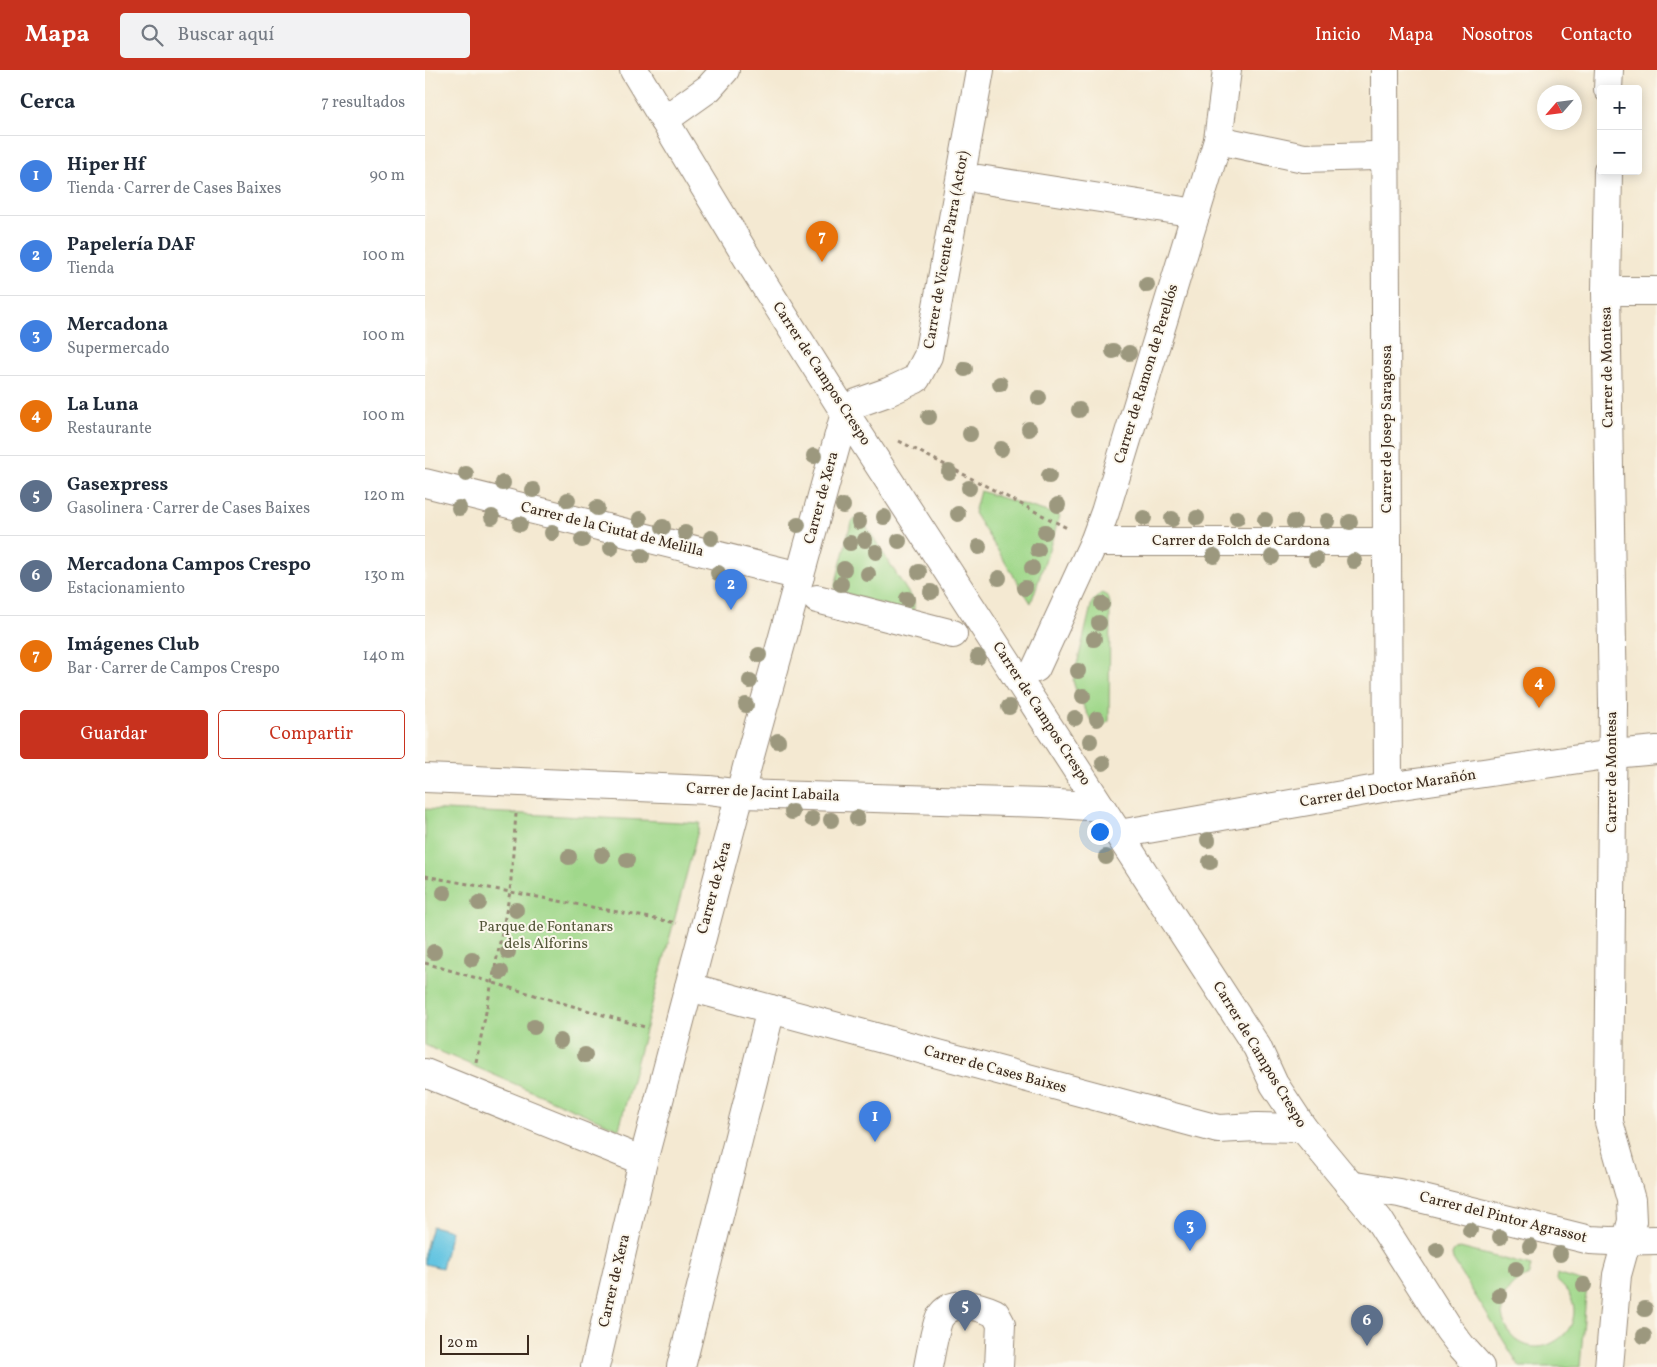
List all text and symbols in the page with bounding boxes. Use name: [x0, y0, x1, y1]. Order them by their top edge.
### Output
search box: [120, 13, 470, 58]
text: Mapa: [25, 18, 90, 52]
icon: search: [138, 21, 166, 49]
text: Buscar aquí: [178, 22, 274, 48]
text: Inicio: [1315, 23, 1361, 48]
text: Mapa: [1389, 23, 1434, 48]
text: Nosotros: [1462, 23, 1533, 48]
text: Contacto: [1561, 23, 1632, 48]
north arrow: [1537, 85, 1582, 130]
map controls: [1597, 85, 1642, 175]
button: +: [1597, 85, 1642, 130]
text: Cerca: [20, 88, 75, 117]
text: 7 resultados: [321, 92, 405, 114]
button: −: [1597, 130, 1642, 175]
street label: Carrer de Vicente Parra (Actor): [919, 149, 975, 351]
text: Hiper Hf: [67, 152, 145, 178]
text: 1: [33, 165, 39, 187]
text: 90 m: [369, 165, 405, 187]
text: Tienda · Carrer de Cases Baixes: [67, 178, 281, 200]
pin: 7: [806, 221, 838, 262]
text: Papelería DAF: [67, 232, 195, 258]
text: 2: [32, 245, 40, 267]
text: 100 m: [362, 245, 405, 267]
text: Tienda: [67, 258, 115, 280]
street label: Carrer de Ramon de Perellós: [1110, 282, 1184, 466]
street label: Carrer de Campos Crespo: [767, 298, 875, 450]
street label: Carrer de Montesa: [1596, 306, 1620, 428]
text: Mercadona: [67, 312, 168, 338]
text: 3: [32, 325, 40, 347]
text: 100 m: [362, 325, 405, 347]
text: Supermercado: [67, 338, 169, 360]
street label: Carrer de Josep Saragossa: [1377, 345, 1398, 513]
text: La Luna: [67, 392, 139, 418]
text: 4: [31, 405, 41, 427]
text: 100 m: [362, 405, 405, 427]
text: Restaurante: [67, 418, 152, 440]
street label: Carrer de Xera: [800, 449, 844, 547]
text: Gasexpress: [67, 472, 168, 498]
text: 5: [32, 485, 40, 507]
text: 120 m: [363, 485, 405, 507]
street label: Carrer de la Ciutat de Melilla: [518, 497, 706, 563]
text: Gasolinera · Carrer de Cases Baixes: [67, 498, 310, 520]
street label: Carrer de Folch de Cardona: [1152, 531, 1330, 552]
text: Mercadona Campos Crespo: [67, 552, 311, 578]
text: 6: [32, 565, 40, 587]
text: 130 m: [364, 565, 405, 587]
pin: 2: [715, 569, 747, 610]
text: Estacionamiento: [67, 578, 185, 600]
text: Imágenes Club: [67, 632, 199, 658]
street label: Carrer de Campos Crespo: [987, 638, 1095, 790]
text: 7: [32, 645, 40, 667]
text: 140 m: [363, 645, 405, 667]
text: Bar · Carrer de Campos Crespo: [67, 658, 280, 680]
pin: 4: [1523, 667, 1555, 708]
button: Guardar: [20, 710, 208, 759]
button: Compartir: [218, 710, 405, 759]
street label: Carrer de Montesa: [1602, 711, 1623, 833]
street label: Carrer del Doctor Marañón: [1298, 765, 1478, 813]
street label: Carrer de Jacint Labaila: [686, 778, 840, 808]
your location: [1087, 819, 1113, 845]
street label: Carrer de Xera: [693, 839, 737, 937]
park label: Parque de Fontanars dels Alforins: [479, 917, 613, 955]
street label: Carrer de Campos Crespo: [1207, 978, 1311, 1132]
street label: Carrer de Cases Baixes: [921, 1041, 1069, 1099]
pin: 1: [859, 1101, 891, 1142]
street label: Carrer del Pintor Agrassot: [1417, 1187, 1589, 1249]
pin: 3: [1174, 1210, 1206, 1251]
street label: Carrer de Xera: [594, 1232, 636, 1330]
pin: 5: [949, 1290, 981, 1331]
pin: 6: [1351, 1305, 1383, 1346]
scale bar: [440, 1332, 529, 1355]
text: 20 m: [447, 1334, 478, 1353]

